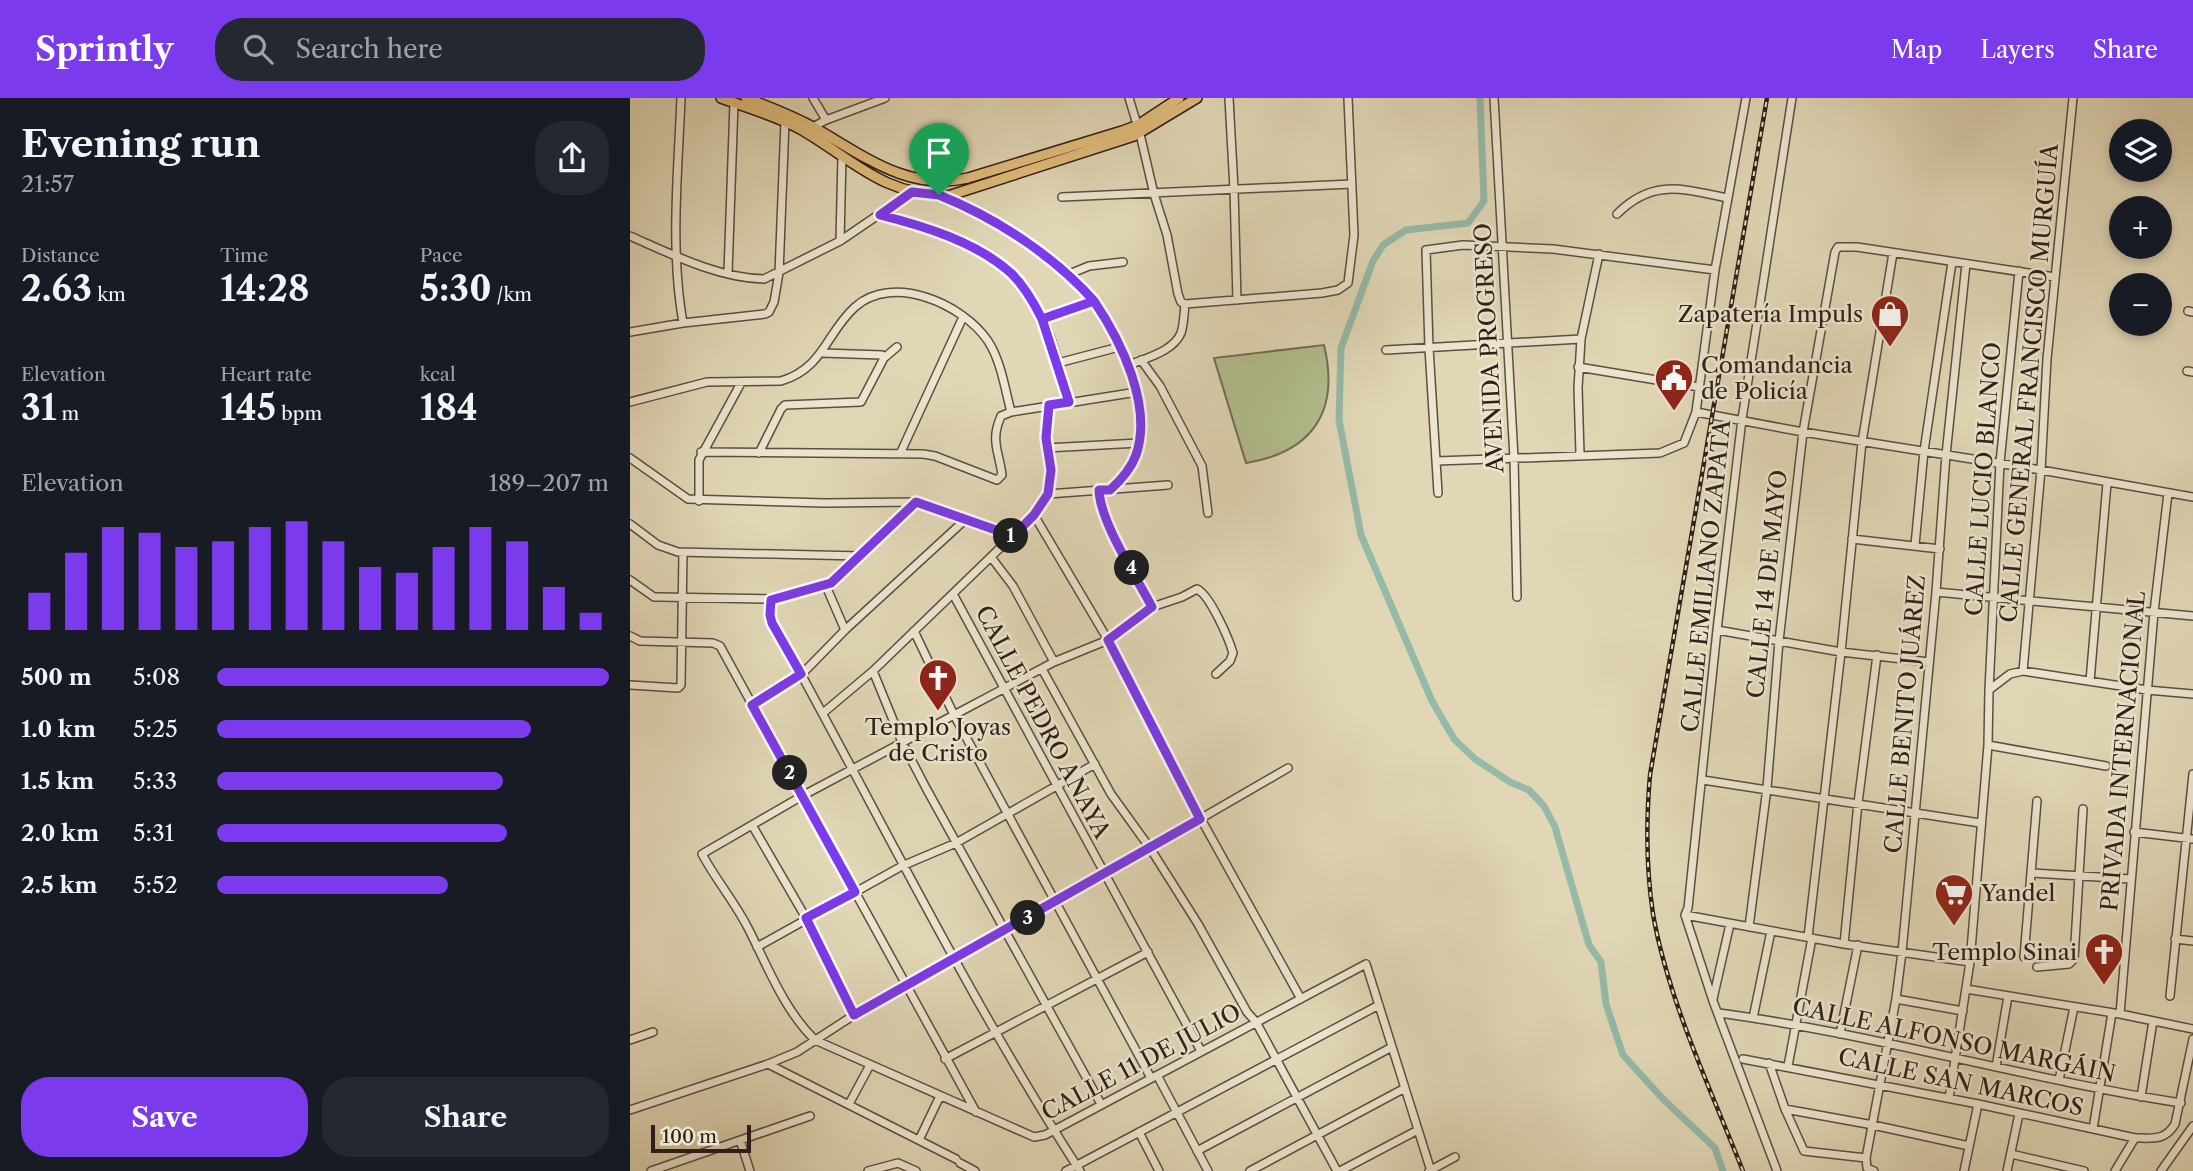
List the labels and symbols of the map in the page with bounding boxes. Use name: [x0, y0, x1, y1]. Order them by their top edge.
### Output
pin: [909, 123, 969, 195]
street label: CALLE GENERAL FRANCISCO MURGUÍA: [1994, 141, 2064, 624]
street label: AVENIDA PROGRESO: [1468, 222, 1510, 475]
shop icon: Zapatería Impuls: [1869, 293, 1911, 348]
place label: Zapatería Impuls: [1678, 300, 1863, 328]
street label: CALLE LUCIO BLANCO: [1959, 341, 2007, 617]
place label: Comandancia de Policía: [1701, 351, 1853, 405]
public building icon: Comandancia de Policía: [1653, 357, 1695, 412]
street label: CALLE EMILIANO ZAPATA: [1676, 418, 1736, 734]
street label: CALLE 14 DE MAYO: [1741, 468, 1793, 700]
pin: 1: [994, 518, 1028, 554]
pin: 4: [1114, 550, 1150, 586]
street label: CALLE BENITO JUÁREZ: [1879, 574, 1931, 854]
street label: PRIVADA INTERNACIONAL: [2095, 590, 2151, 912]
street label: CALLE PEDRO ANAYA: [970, 601, 1117, 844]
church icon: Templo Joyas de Cristo: [917, 657, 959, 712]
place label: Templo Joyas de Cristo: [865, 713, 1011, 767]
pin: 2: [772, 756, 808, 790]
supermarket icon: Yandel: [1933, 872, 1975, 927]
place label: Yandel: [1980, 879, 2055, 907]
pin: 3: [1010, 900, 1046, 936]
church icon: Templo Sinai: [2083, 931, 2125, 986]
place label: Templo Sinai: [1932, 938, 2077, 966]
street label: CALLE ALFONSO MARGÁIN: [1790, 992, 2118, 1088]
street label: CALLE 11 DE JULIO: [1037, 998, 1245, 1126]
street label: CALLE SAN MARCOS: [1836, 1042, 2086, 1122]
scale bar: [651, 1122, 751, 1154]

